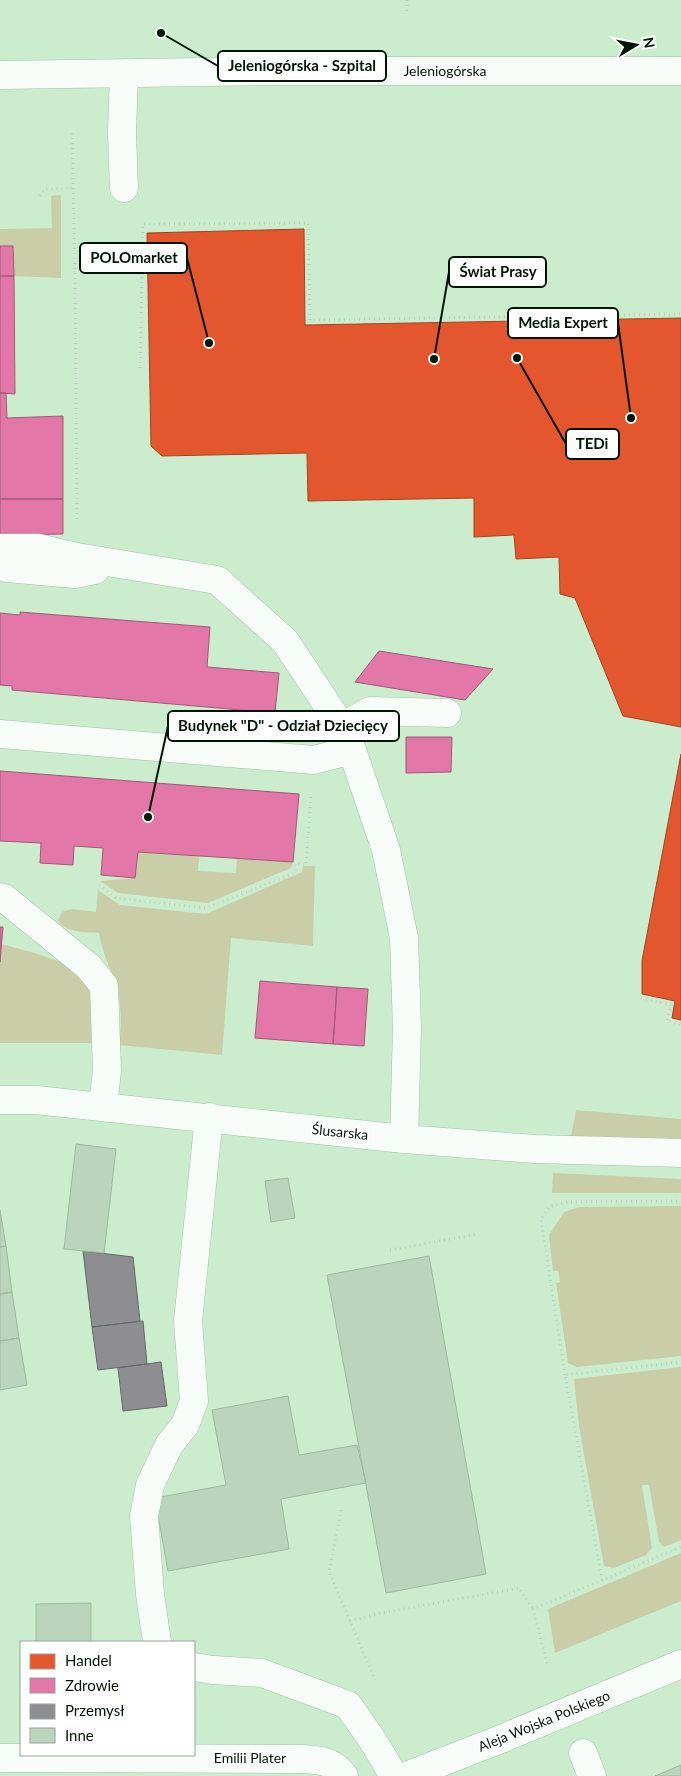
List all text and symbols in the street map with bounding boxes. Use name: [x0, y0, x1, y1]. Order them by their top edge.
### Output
north arrow: [611, 20, 661, 70]
text: N: [640, 36, 659, 49]
callout: Jeleniogórska - Szpital: [218, 51, 386, 81]
text: Jeleniogórska - Szpital: [228, 56, 376, 74]
street label: Jeleniogórska: [403, 62, 487, 79]
callout: POLOmarket: [80, 243, 187, 273]
text: POLOmarket: [90, 248, 178, 266]
callout: Świat Prasy: [449, 257, 546, 287]
text: Świat Prasy: [459, 262, 537, 280]
callout: Media Expert: [508, 308, 618, 338]
text: Media Expert: [518, 313, 608, 331]
callout: TEDi: [566, 429, 619, 459]
text: TEDi: [576, 434, 609, 452]
callout: Budynek "D" - Odział Dziecięcy: [168, 711, 399, 741]
text: Budynek "D" - Odział Dziecięcy: [178, 716, 388, 734]
street label: Ślusarska: [311, 1120, 369, 1143]
legend: [20, 1641, 195, 1756]
text: Handel: [65, 1651, 112, 1669]
text: Zdrowie: [65, 1676, 119, 1694]
street label: Aleja Wojska Polskiego: [475, 1686, 612, 1755]
text: Przemysł: [65, 1701, 125, 1719]
text: Inne: [65, 1726, 94, 1744]
street label: Emilii Plater: [214, 1749, 286, 1766]

